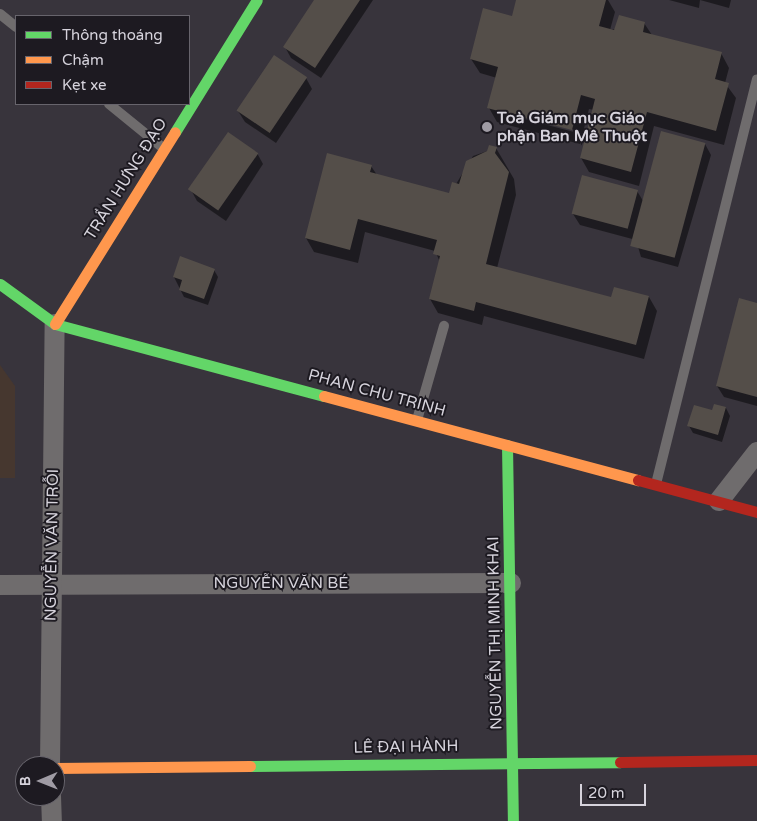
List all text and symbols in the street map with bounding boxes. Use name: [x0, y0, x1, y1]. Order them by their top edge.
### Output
legend: [15, 15, 190, 105]
text: Thông thoáng: [62, 26, 163, 44]
text: Chậm: [62, 51, 104, 69]
text: Kẹt xe: [62, 76, 107, 94]
place label: Toà Giám mục Giáo phận Ban Mê Thuột: [497, 108, 647, 146]
street label: TRẦN HƯNG ĐẠO: [81, 115, 171, 243]
marker: Toà Giám mục Giáo phận Ban Mê Thuột: [481, 121, 493, 133]
street label: PHAN CHU TRINH: [306, 365, 448, 421]
street label: NGUYỄN VĂN TRỖI: [41, 469, 63, 621]
street label: NGUYỄN THỊ MINH KHAI: [484, 536, 506, 730]
street label: NGUYỄN VĂN BÉ: [213, 573, 349, 593]
street label: LÊ ĐẠI HÀNH: [353, 736, 459, 758]
north arrow: [15, 756, 65, 806]
scale bar: [582, 774, 648, 806]
text: B: [17, 776, 34, 786]
text: 20 m: [588, 784, 625, 802]

